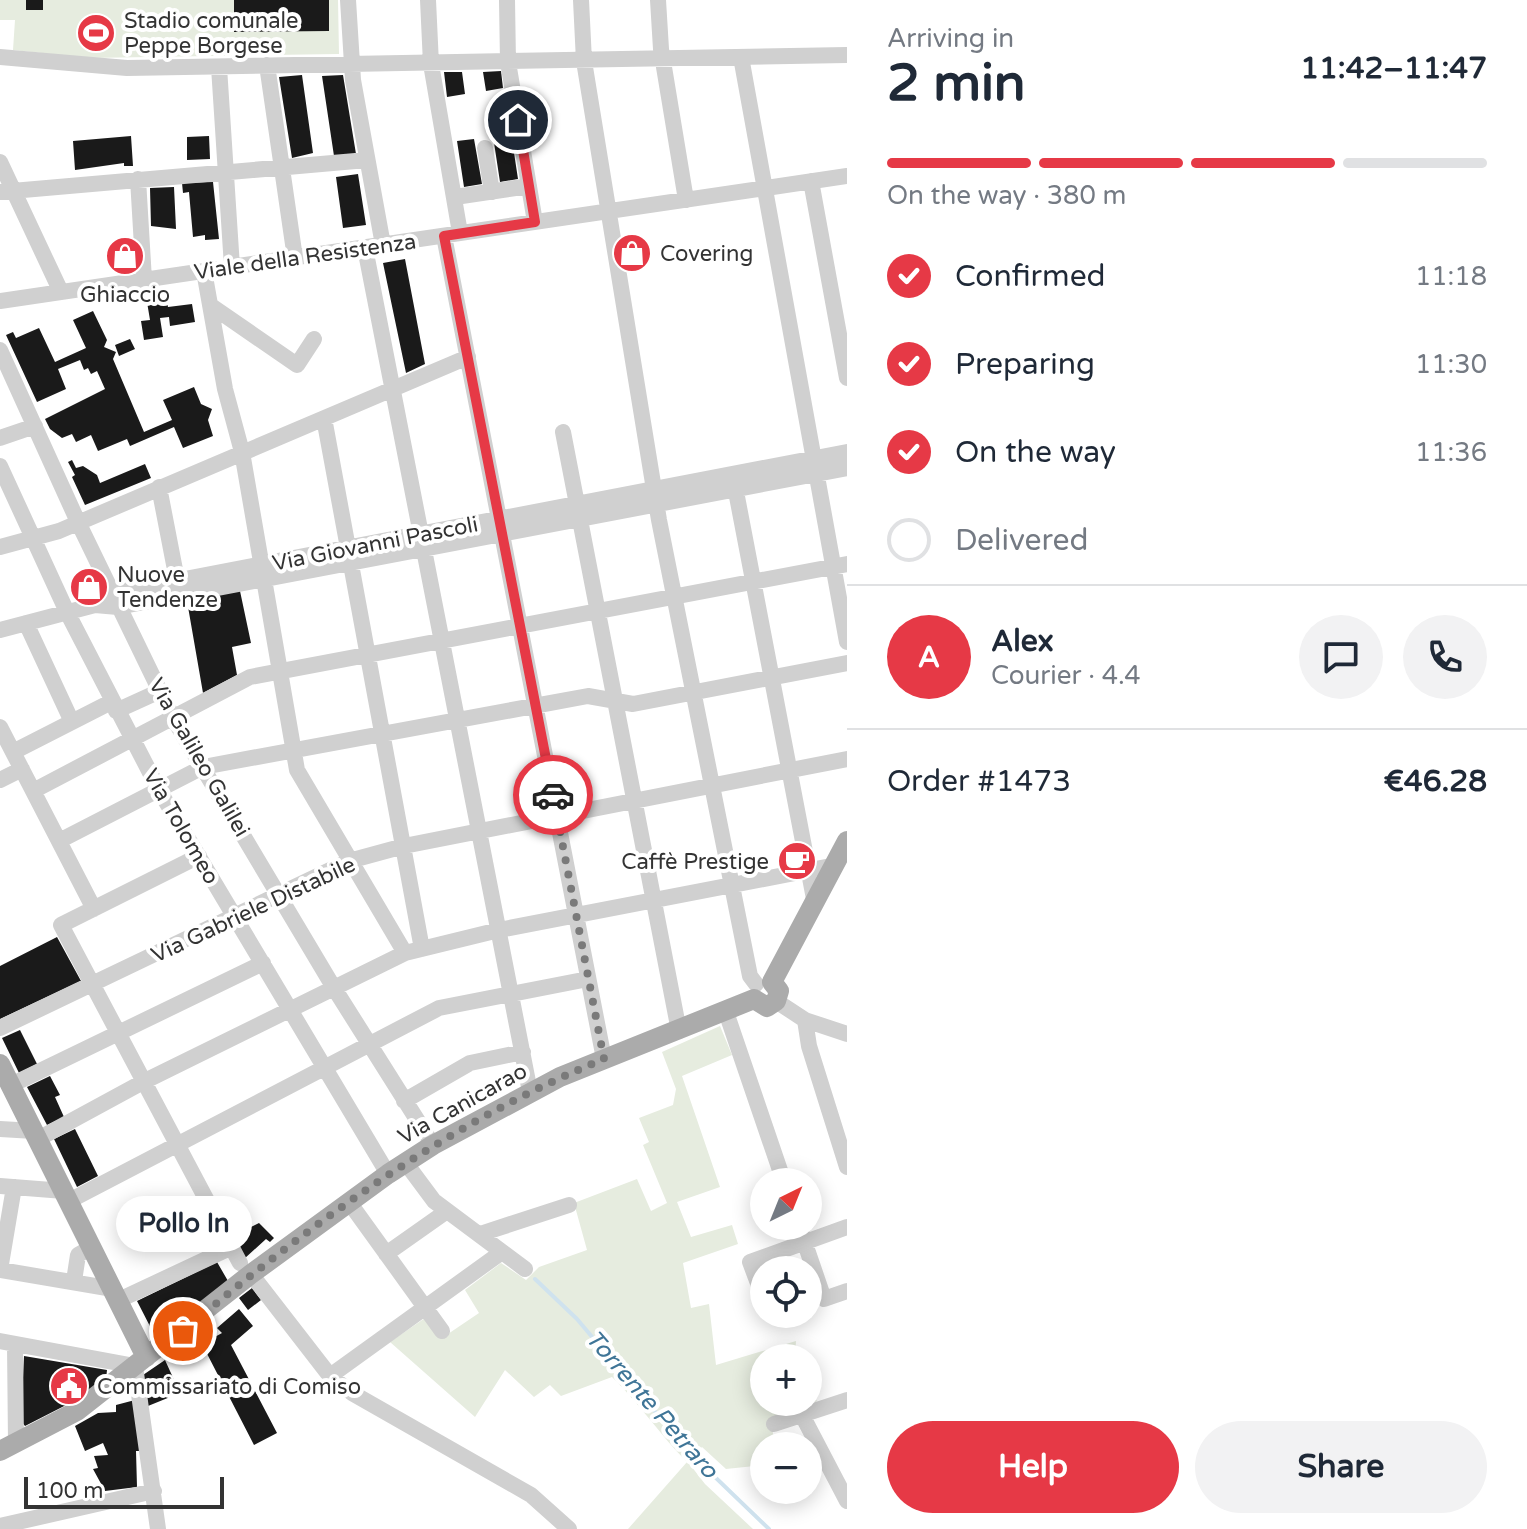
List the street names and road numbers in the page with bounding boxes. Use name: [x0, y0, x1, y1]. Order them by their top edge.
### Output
street label: Viale della Resistenza: [192, 229, 418, 285]
street label: Via Giovanni Pascoli: [270, 511, 480, 577]
street label: Via Galileo Galilei: [143, 673, 255, 842]
street label: Via Tolomeo: [138, 764, 225, 889]
street label: Via Gabriele Distabile: [147, 851, 359, 969]
street label: Via Canicarao: [393, 1058, 532, 1150]

